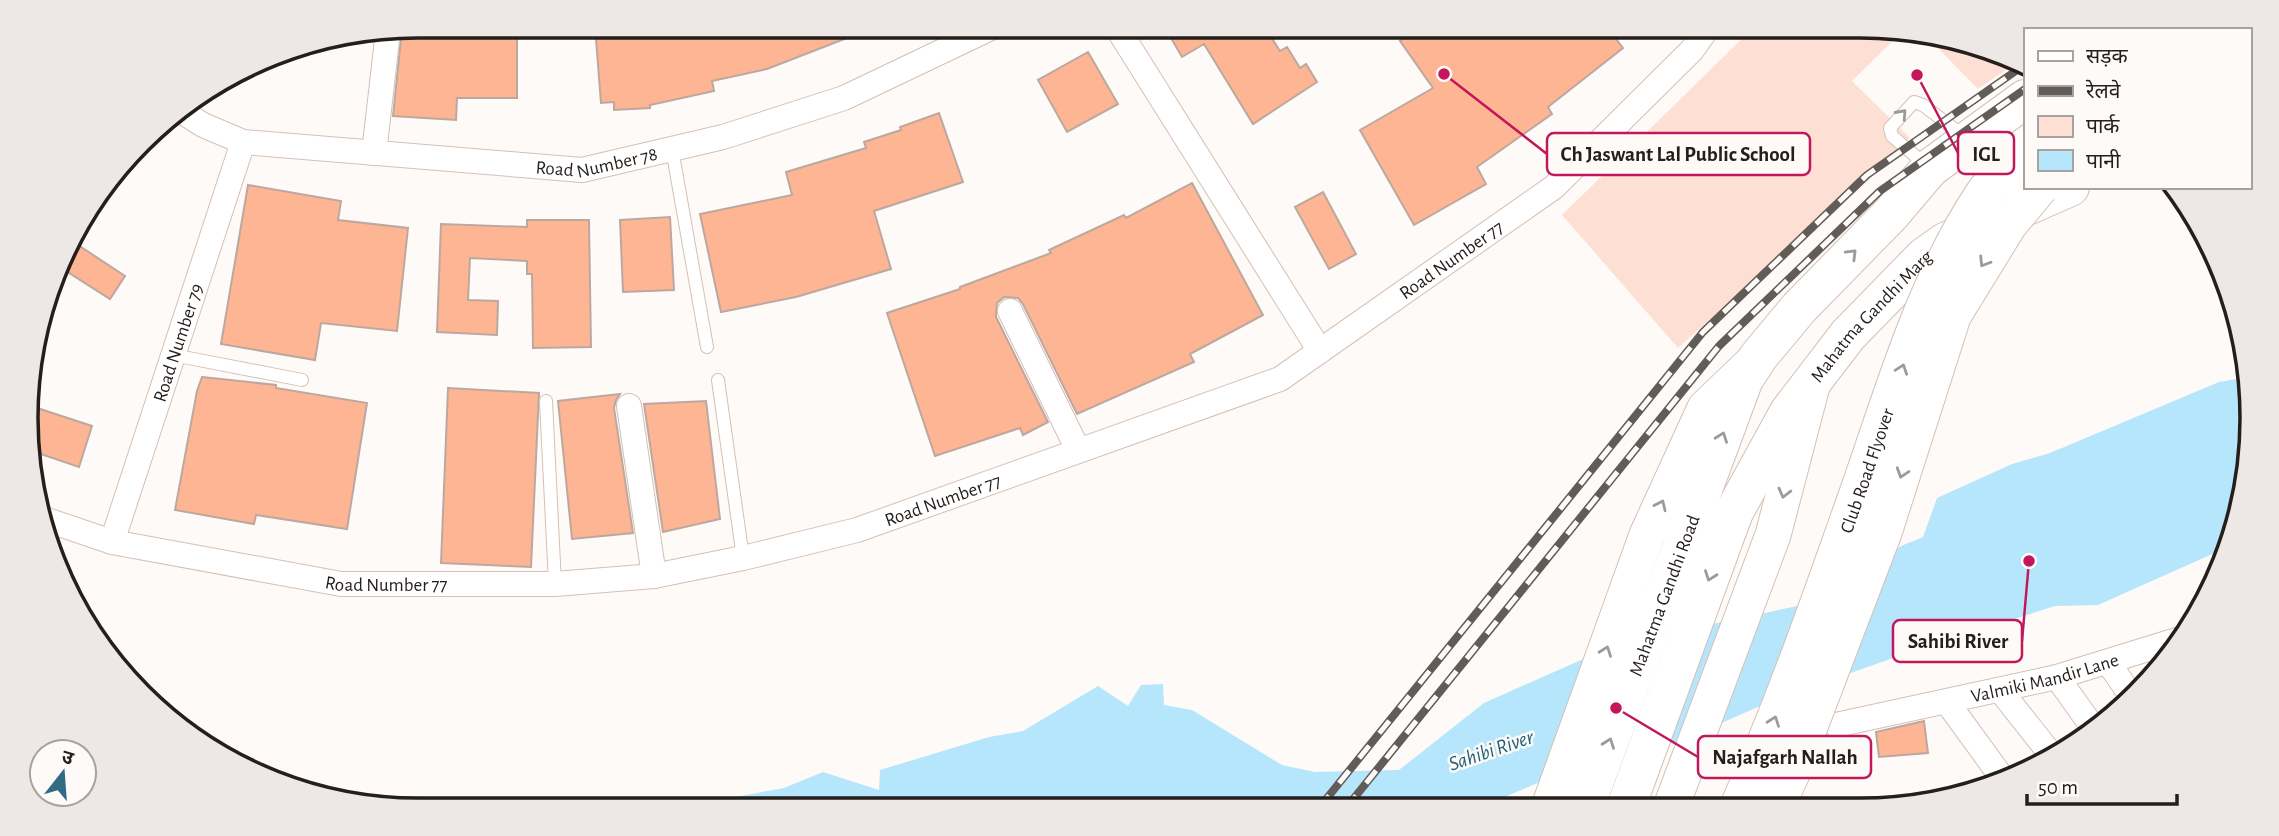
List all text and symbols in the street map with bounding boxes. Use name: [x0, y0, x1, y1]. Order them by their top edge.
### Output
legend: [2024, 28, 2251, 189]
text: सड़क: [2086, 46, 2128, 67]
text: रेलवे: [2085, 79, 2121, 102]
one-way arrow: [1894, 110, 1906, 123]
text: पार्क: [2086, 114, 2120, 137]
callout: IGL: [1958, 132, 2014, 174]
callout: Ch Jaswant Lal Public School: [1547, 133, 1810, 175]
text: Ch Jaswant Lal Public School: [1560, 144, 1796, 165]
text: IGL: [1972, 144, 2001, 165]
street label: Road Number 78: [535, 145, 659, 182]
text: पानी: [2086, 149, 2121, 172]
street label: Road Number 77: [1396, 218, 1507, 303]
street label: Mahatma Gandhi Marg: [1808, 246, 1936, 386]
one-way arrow: [1843, 250, 1856, 263]
one-way arrow: [1980, 254, 1993, 267]
street label: Road Number 79: [151, 281, 207, 404]
one-way arrow: [1894, 363, 1908, 376]
street label: Club Road Flyover: [1837, 406, 1898, 536]
one-way arrow: [1714, 432, 1728, 444]
one-way arrow: [1896, 466, 1911, 478]
street label: Road Number 77: [882, 471, 1004, 530]
one-way arrow: [1778, 487, 1792, 499]
one-way arrow: [1653, 500, 1667, 512]
street label: Mahatma Gandhi Road: [1627, 512, 1704, 679]
one-way arrow: [1704, 570, 1718, 582]
street label: Road Number 77: [324, 573, 448, 595]
callout: Sahibi River: [1893, 620, 2022, 662]
text: Sahibi River: [1908, 631, 2009, 652]
one-way arrow: [1597, 645, 1611, 657]
street label: Valmiki Mandir Lane: [1969, 651, 2121, 706]
one-way arrow: [1766, 716, 1780, 728]
water label: Sahibi River: [1446, 726, 1537, 775]
callout: Najafgarh Nallah: [1698, 736, 1871, 778]
north arrow: [28, 738, 98, 808]
one-way arrow: [1600, 738, 1614, 750]
text: उ: [59, 747, 76, 769]
text: Najafgarh Nallah: [1712, 747, 1858, 768]
scale bar: [2027, 762, 2178, 806]
text: 50 m: [2038, 777, 2078, 798]

